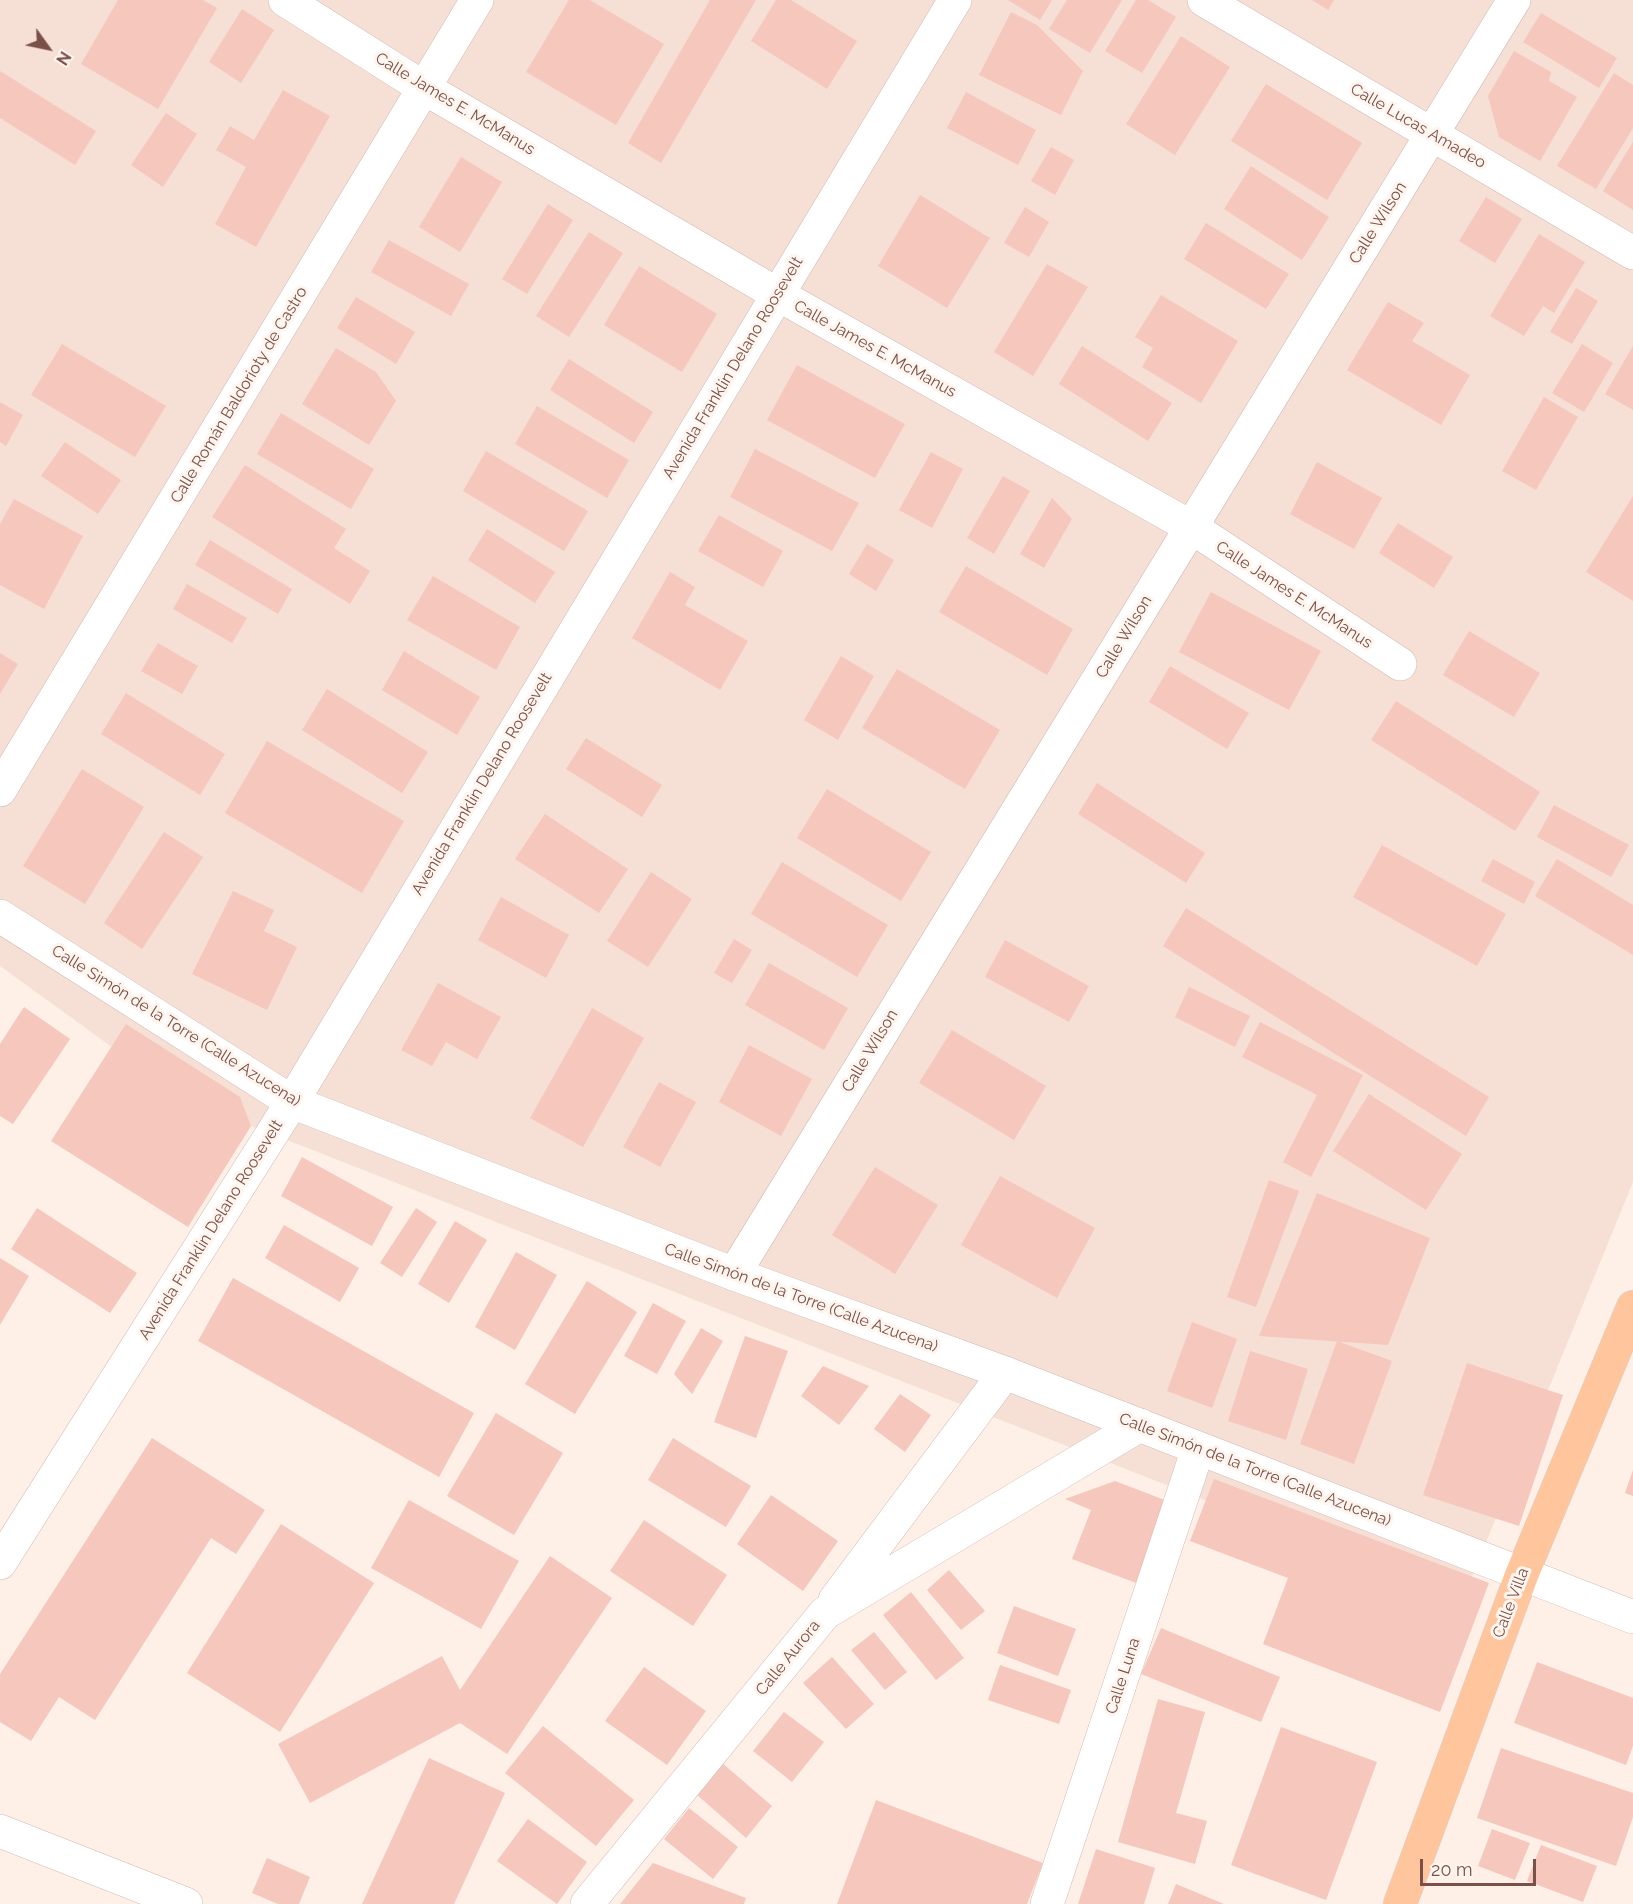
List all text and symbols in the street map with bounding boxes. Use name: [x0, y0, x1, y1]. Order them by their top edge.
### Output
north arrow: [18, 18, 78, 78]
text: N: [52, 48, 75, 68]
street label: Calle James E. McManus: [372, 49, 538, 159]
street label: Calle Lucas Amadeo: [1347, 79, 1489, 173]
street label: Calle Wilson: [1345, 178, 1411, 268]
street label: Avenida Franklin Delano Roosevelt: [659, 253, 807, 483]
street label: Calle Román Baldorioty de Castro: [167, 283, 311, 507]
street label: Calle James E. McManus: [790, 296, 960, 402]
street label: Calle James E. McManus: [1212, 537, 1376, 653]
street label: Calle Wilson: [1092, 592, 1156, 682]
street label: Avenida Franklin Delano Roosevelt: [408, 669, 556, 899]
street label: Calle Simón de la Torre (Calle Azucena): [48, 941, 304, 1111]
street label: Calle Wilson: [838, 1006, 902, 1096]
street label: Avenida Franklin Delano Roosevelt: [135, 1116, 287, 1344]
street label: Calle Simón de la Torre (Calle Azucena): [662, 1239, 940, 1357]
street label: Calle Simón de la Torre (Calle Azucena): [1116, 1409, 1394, 1531]
street label: Calle Villa: [1489, 1565, 1533, 1641]
street label: Calle Aurora: [752, 1617, 824, 1699]
street label: Calle Luna: [1102, 1636, 1144, 1716]
scale bar: [1423, 1847, 1538, 1885]
text: 20 m: [1431, 1859, 1473, 1880]

